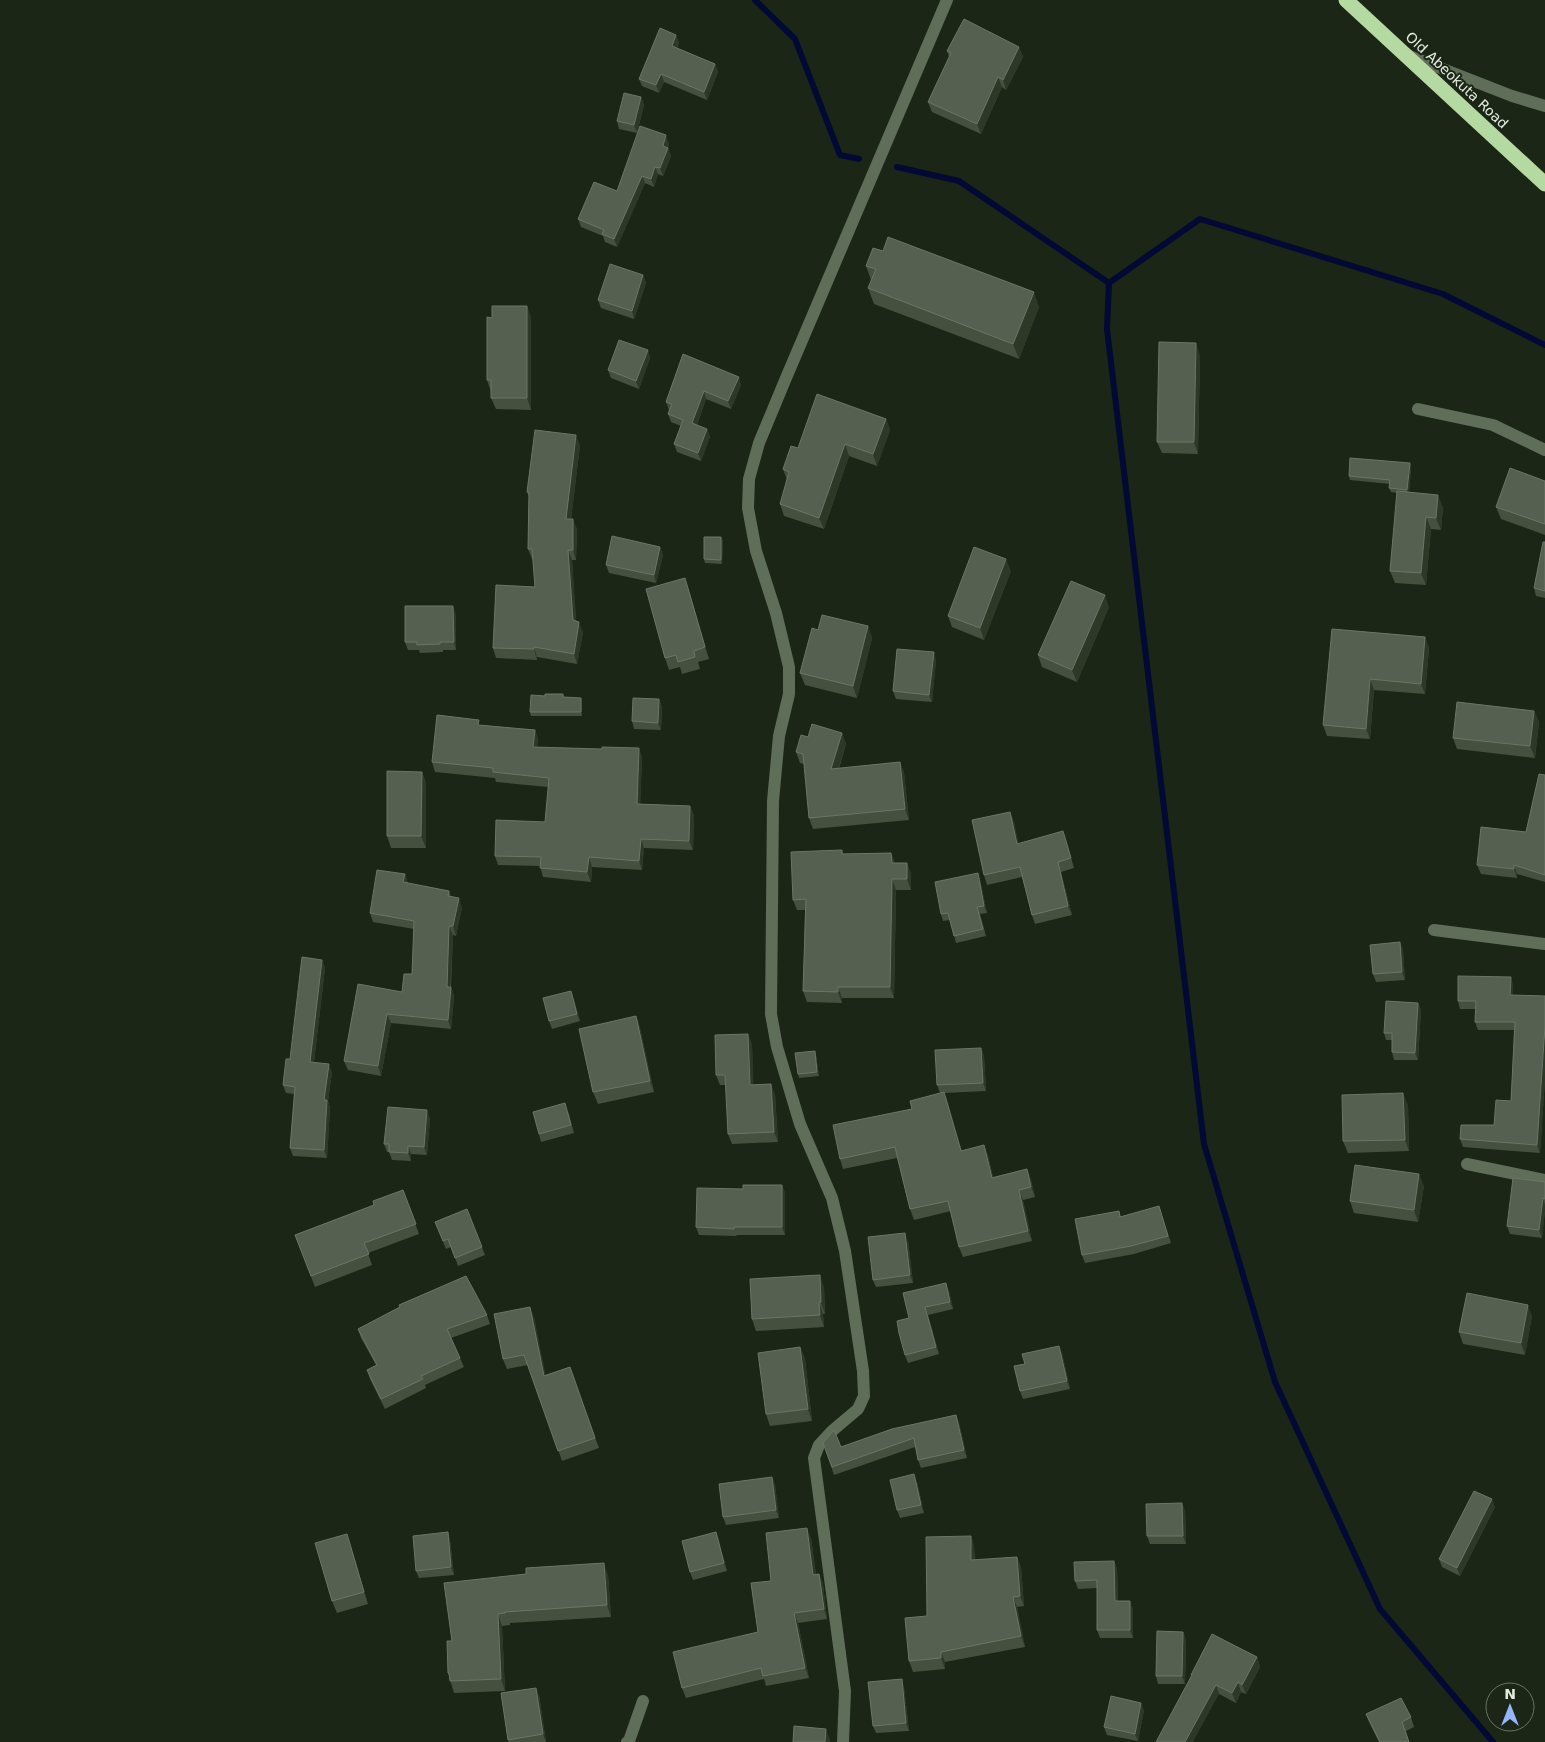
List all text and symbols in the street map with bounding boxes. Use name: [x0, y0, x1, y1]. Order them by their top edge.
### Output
street label: Old Abeokuta Road: [1403, 28, 1511, 132]
north arrow: [1485, 1682, 1535, 1732]
text: N: [1504, 1686, 1516, 1702]

